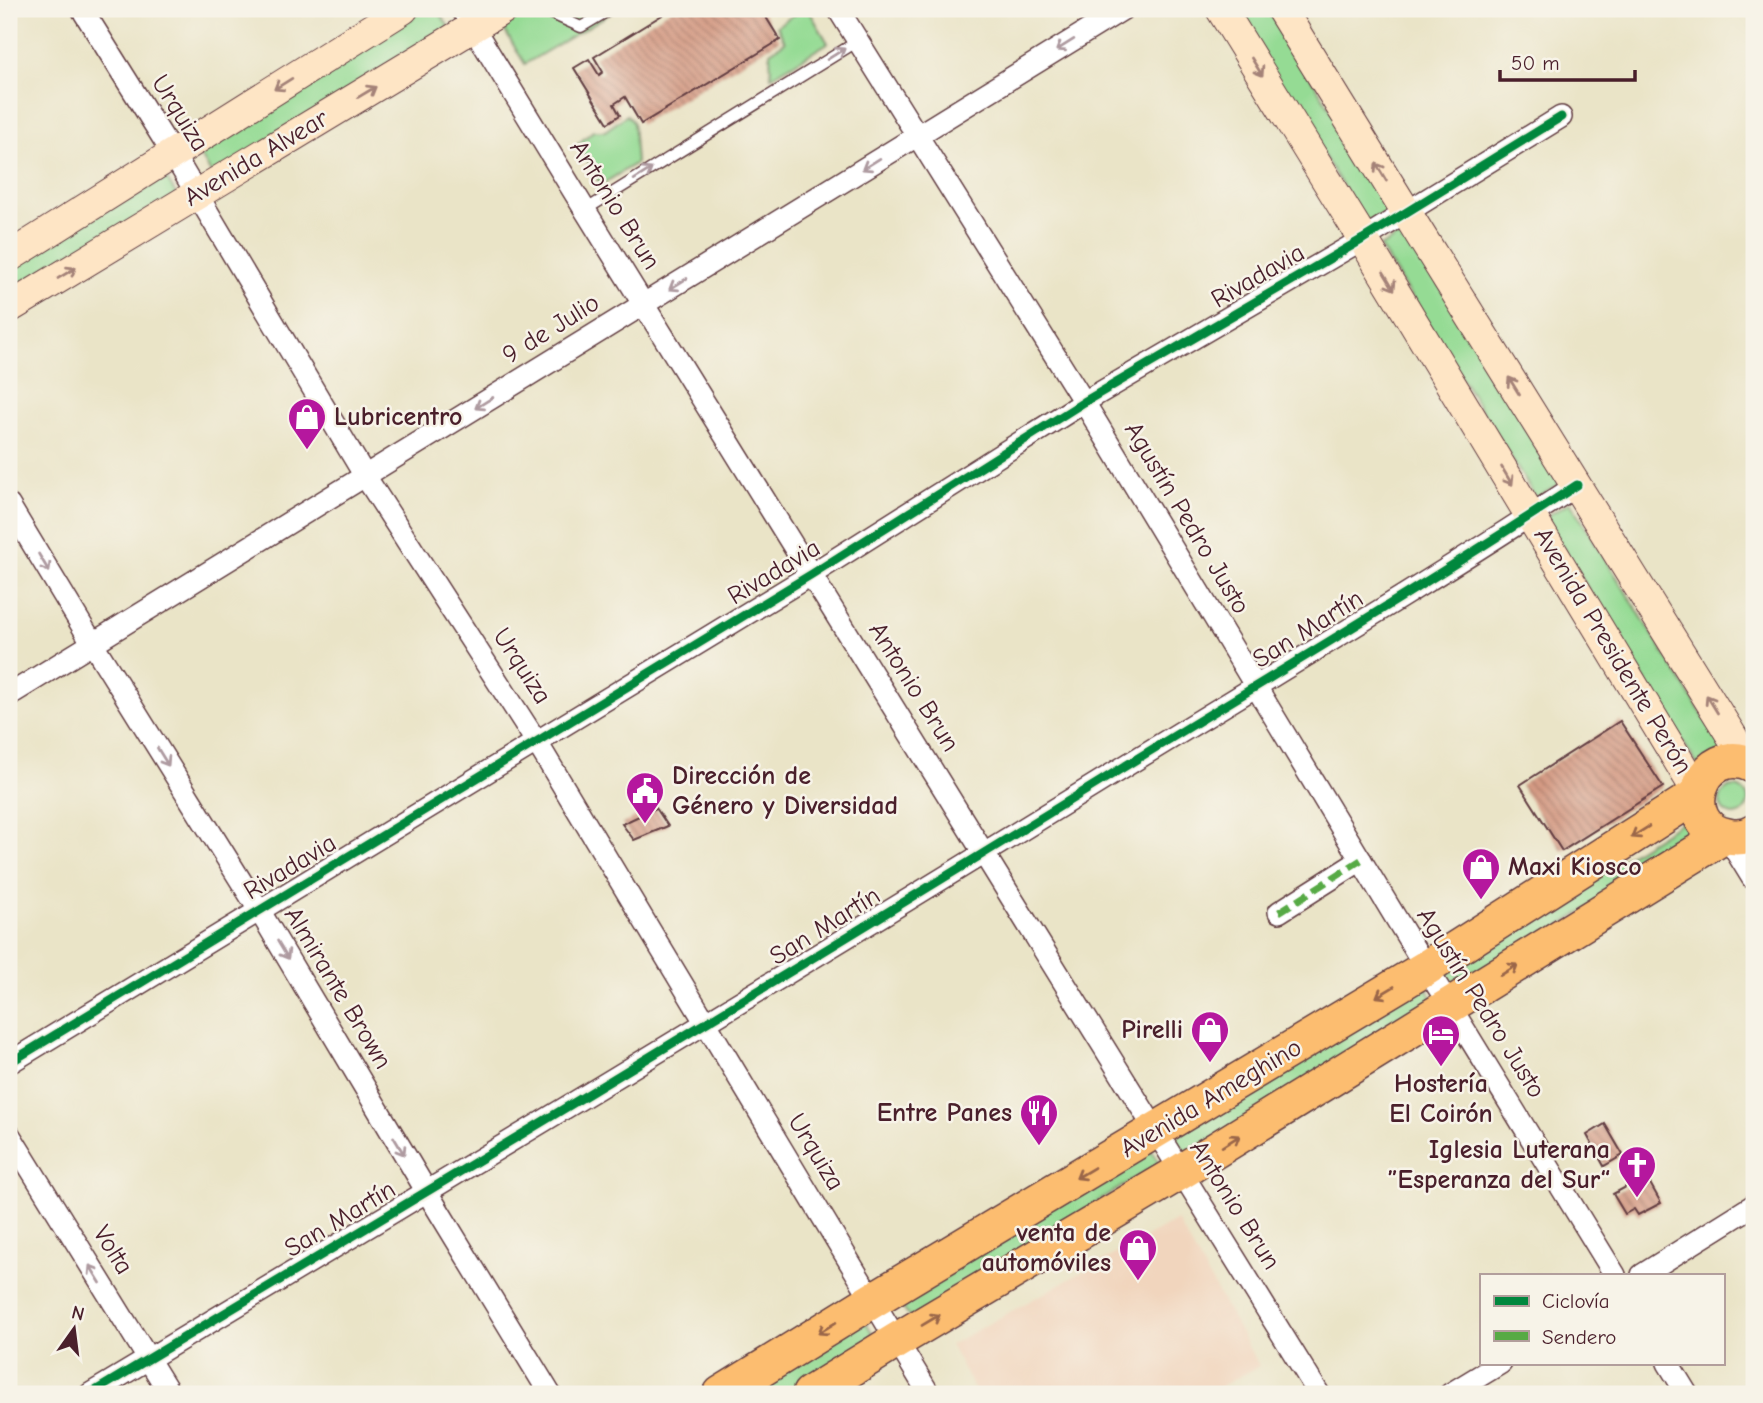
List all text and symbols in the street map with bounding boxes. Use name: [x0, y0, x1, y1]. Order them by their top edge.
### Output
one-way arrow: [1055, 38, 1075, 52]
scale bar: [1500, 38, 1635, 82]
one-way arrow: [826, 47, 846, 61]
text: 50 m: [1511, 51, 1560, 75]
one-way arrow: [1250, 56, 1264, 76]
street label: Urquiza: [145, 69, 215, 157]
one-way arrow: [273, 78, 293, 92]
one-way arrow: [356, 84, 376, 98]
street label: Avenida Alvear: [179, 103, 334, 213]
street label: Antonio Brun: [563, 135, 667, 275]
one-way arrow: [862, 158, 882, 172]
one-way arrow: [1373, 163, 1387, 183]
one-way arrow: [632, 166, 652, 180]
street label: Rivadavia: [1206, 237, 1310, 315]
one-way arrow: [57, 265, 77, 279]
one-way arrow: [1383, 271, 1397, 291]
one-way arrow: [668, 277, 688, 291]
street label: 9 de Julio: [497, 288, 605, 370]
one-way arrow: [1507, 376, 1521, 396]
shop icon: Lubricentro: [286, 396, 328, 451]
one-way arrow: [474, 396, 494, 410]
place label: Lubricentro: [334, 402, 462, 432]
street label: Agustín Pedro Justo: [1118, 417, 1256, 619]
one-way arrow: [1501, 465, 1515, 485]
street label: Avenida Presidente Perón: [1527, 522, 1699, 780]
street label: Rivadavia: [722, 533, 826, 611]
one-way arrow: [37, 553, 51, 573]
street label: San Martín: [1247, 583, 1369, 675]
street label: Antonio Brun: [862, 617, 966, 757]
street label: Urquiza: [486, 622, 558, 710]
one-way arrow: [1705, 694, 1719, 714]
one-way arrow: [157, 746, 171, 766]
place label: Dirección de Género y Diversidad: [672, 761, 898, 821]
public building icon: Dirección de Género y Diversidad: [624, 770, 666, 825]
one-way arrow: [1630, 825, 1650, 839]
street label: Rivadavia: [238, 828, 342, 906]
shop icon: Maxi Kiosco: [1460, 846, 1502, 901]
place label: Maxi Kiosco: [1508, 852, 1642, 882]
street label: San Martín: [764, 880, 886, 972]
street label: Almirante Brown: [278, 902, 398, 1074]
street label: Agustín Pedro Justo: [1410, 902, 1552, 1104]
one-way arrow: [276, 940, 290, 960]
one-way arrow: [1498, 962, 1518, 976]
one-way arrow: [1375, 986, 1395, 1000]
shop icon: Pirelli: [1189, 1009, 1231, 1064]
hotel icon: Hostería El Coirón: [1420, 1013, 1462, 1068]
place label: Pirelli: [1121, 1015, 1183, 1045]
street label: Avenida Ameghino: [1115, 1032, 1307, 1164]
place label: Hostería El Coirón: [1389, 1069, 1493, 1129]
restaurant icon: Entre Panes: [1018, 1092, 1060, 1147]
place label: Entre Panes: [877, 1098, 1012, 1128]
street label: Urquiza: [781, 1108, 851, 1196]
one-way arrow: [1221, 1133, 1241, 1147]
one-way arrow: [392, 1135, 406, 1155]
street label: Antonio Brun: [1183, 1135, 1287, 1275]
place label: Iglesia Luterana ”Esperanza del Sur“: [1388, 1135, 1610, 1195]
church icon: Iglesia Luterana ”Esperanza del Sur“: [1616, 1144, 1658, 1199]
one-way arrow: [1076, 1166, 1096, 1180]
street label: San Martín: [279, 1174, 401, 1264]
place label: venta de automóviles: [982, 1218, 1111, 1278]
street label: Volta: [87, 1220, 139, 1280]
shop icon: venta de automóviles: [1117, 1227, 1159, 1282]
one-way arrow: [88, 1264, 102, 1284]
legend: [1480, 1274, 1724, 1364]
text: Ciclovía: [1542, 1289, 1610, 1313]
north arrow: [38, 1294, 108, 1364]
text: N: [69, 1301, 87, 1326]
one-way arrow: [921, 1313, 941, 1327]
one-way arrow: [818, 1322, 838, 1336]
text: Sendero: [1542, 1325, 1616, 1349]

